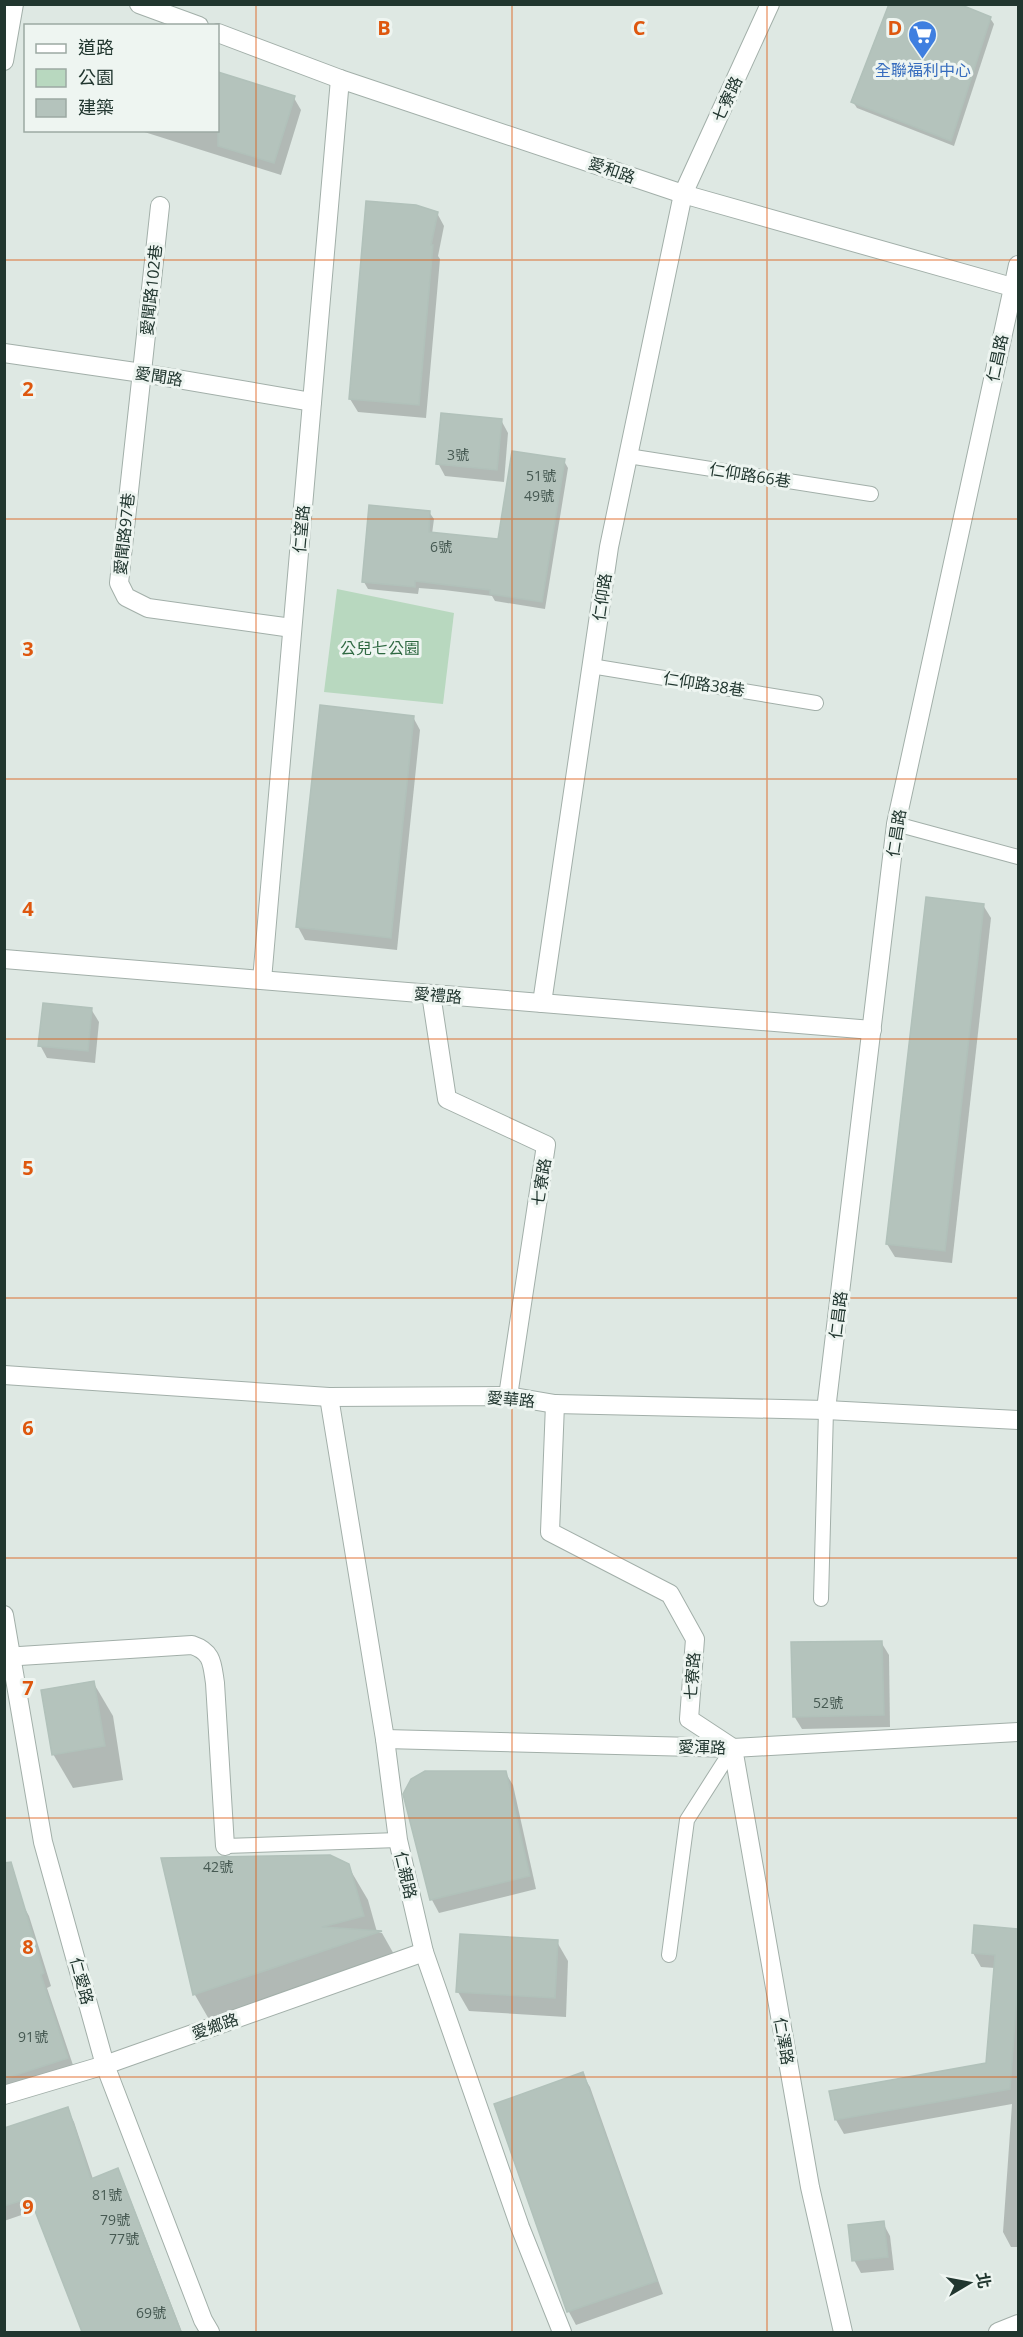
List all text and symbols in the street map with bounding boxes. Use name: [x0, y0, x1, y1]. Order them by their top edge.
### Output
text: B: [377, 14, 391, 41]
text: C: [633, 14, 646, 41]
text: D: [888, 14, 902, 41]
supermarket icon: 全聯福利中心: [907, 18, 939, 60]
legend: [24, 24, 219, 132]
text: 道路: [78, 35, 114, 59]
place label: 全聯福利中心: [875, 59, 971, 81]
text: 公園: [78, 65, 114, 89]
street label: 七寮路: [707, 73, 747, 125]
text: 建築: [78, 95, 114, 119]
street label: 愛和路: [586, 152, 638, 188]
street label: 愛聞路102巷: [135, 243, 167, 337]
street label: 仁昌路: [981, 332, 1013, 384]
street label: 愛聞路: [134, 361, 184, 391]
text: 2: [22, 375, 34, 402]
house number: 3號: [447, 445, 469, 464]
street label: 仁仰路66巷: [708, 458, 792, 492]
house number: 51號: [526, 466, 556, 485]
house number: 49號: [524, 486, 554, 505]
street label: 愛聞路97巷: [109, 492, 139, 576]
street label: 仁望路: [288, 504, 314, 554]
house number: 6號: [430, 537, 452, 556]
street label: 仁仰路: [588, 572, 616, 622]
text: 3: [22, 635, 34, 662]
park label: 公兒七公園: [340, 637, 420, 659]
street label: 仁仰路38巷: [662, 667, 746, 701]
street label: 仁昌路: [881, 808, 911, 858]
text: 4: [22, 895, 34, 922]
street label: 愛禮路: [413, 982, 463, 1008]
text: 5: [22, 1154, 34, 1181]
street label: 七寮路: [526, 1157, 556, 1207]
street label: 仁昌路: [824, 1290, 852, 1340]
street label: 愛華路: [486, 1386, 536, 1412]
text: 6: [22, 1414, 34, 1441]
street label: 七寮路: [679, 1651, 705, 1701]
text: 7: [22, 1674, 34, 1701]
house number: 52號: [813, 1693, 843, 1712]
street label: 愛渾路: [678, 1736, 726, 1758]
street label: 仁親路: [390, 1849, 422, 1901]
house number: 42號: [203, 1857, 233, 1876]
text: 8: [22, 1933, 34, 1960]
street label: 仁愛路: [65, 1955, 99, 2007]
street label: 愛鄉路: [189, 2008, 241, 2044]
street label: 仁澤路: [769, 2015, 799, 2067]
house number: 91號: [18, 2027, 48, 2046]
house number: 81號: [92, 2185, 122, 2204]
text: 9: [22, 2193, 34, 2220]
house number: 79號: [100, 2210, 130, 2229]
house number: 77號: [109, 2229, 139, 2248]
north arrow: [939, 2253, 999, 2313]
text: 北: [972, 2271, 996, 2290]
house number: 69號: [136, 2303, 166, 2322]

